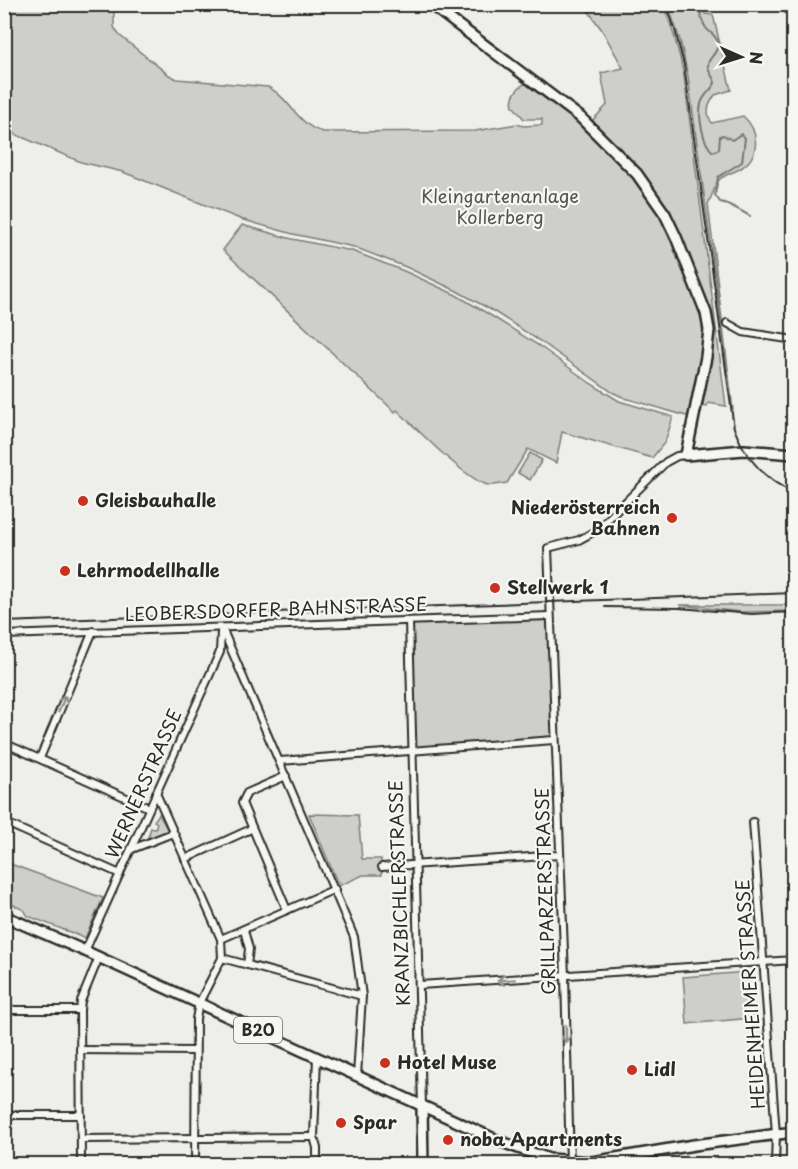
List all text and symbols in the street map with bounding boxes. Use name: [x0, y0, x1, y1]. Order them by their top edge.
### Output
north arrow: [711, 27, 771, 87]
text: N: [745, 51, 769, 65]
park label: Kleingartenanlage Kollerberg: [421, 182, 579, 230]
place label: Gleisbauhalle: [95, 486, 216, 513]
place label: Niederösterreich Bahnen: [511, 493, 660, 541]
marker: Gleisbauhalle: [76, 494, 90, 508]
marker: Niederösterreich Bahnen: [665, 511, 679, 525]
place label: Lehrmodellhalle: [77, 556, 220, 583]
marker: Lehrmodellhalle: [58, 564, 72, 578]
place label: Stellwerk 1: [507, 573, 609, 600]
marker: Stellwerk 1: [488, 581, 502, 595]
street label: LEOBERSDORFER BAHNSTRASSE: [124, 590, 428, 627]
one-way arrow: [57, 695, 68, 714]
street label: WERNERSTRASSE: [97, 704, 188, 863]
street label: KRANZBICHLERSTRASSE: [381, 780, 416, 1007]
street label: GRILLPARZERSTRASSE: [527, 787, 562, 995]
street label: HEIDENHEIMER STRASSE: [728, 878, 771, 1110]
one-way arrow: [497, 974, 517, 985]
road number: B20: [234, 1017, 282, 1043]
one-way arrow: [560, 1024, 572, 1044]
place label: Hotel Muse: [397, 1048, 497, 1075]
place label: Lidl: [644, 1055, 676, 1082]
marker: Hotel Muse: [378, 1056, 392, 1070]
marker: Lidl: [625, 1063, 639, 1077]
place label: Spar: [353, 1108, 398, 1135]
marker: Spar: [334, 1116, 348, 1130]
place label: noba Apartments: [460, 1125, 622, 1152]
marker: noba Apartments: [441, 1133, 455, 1147]

